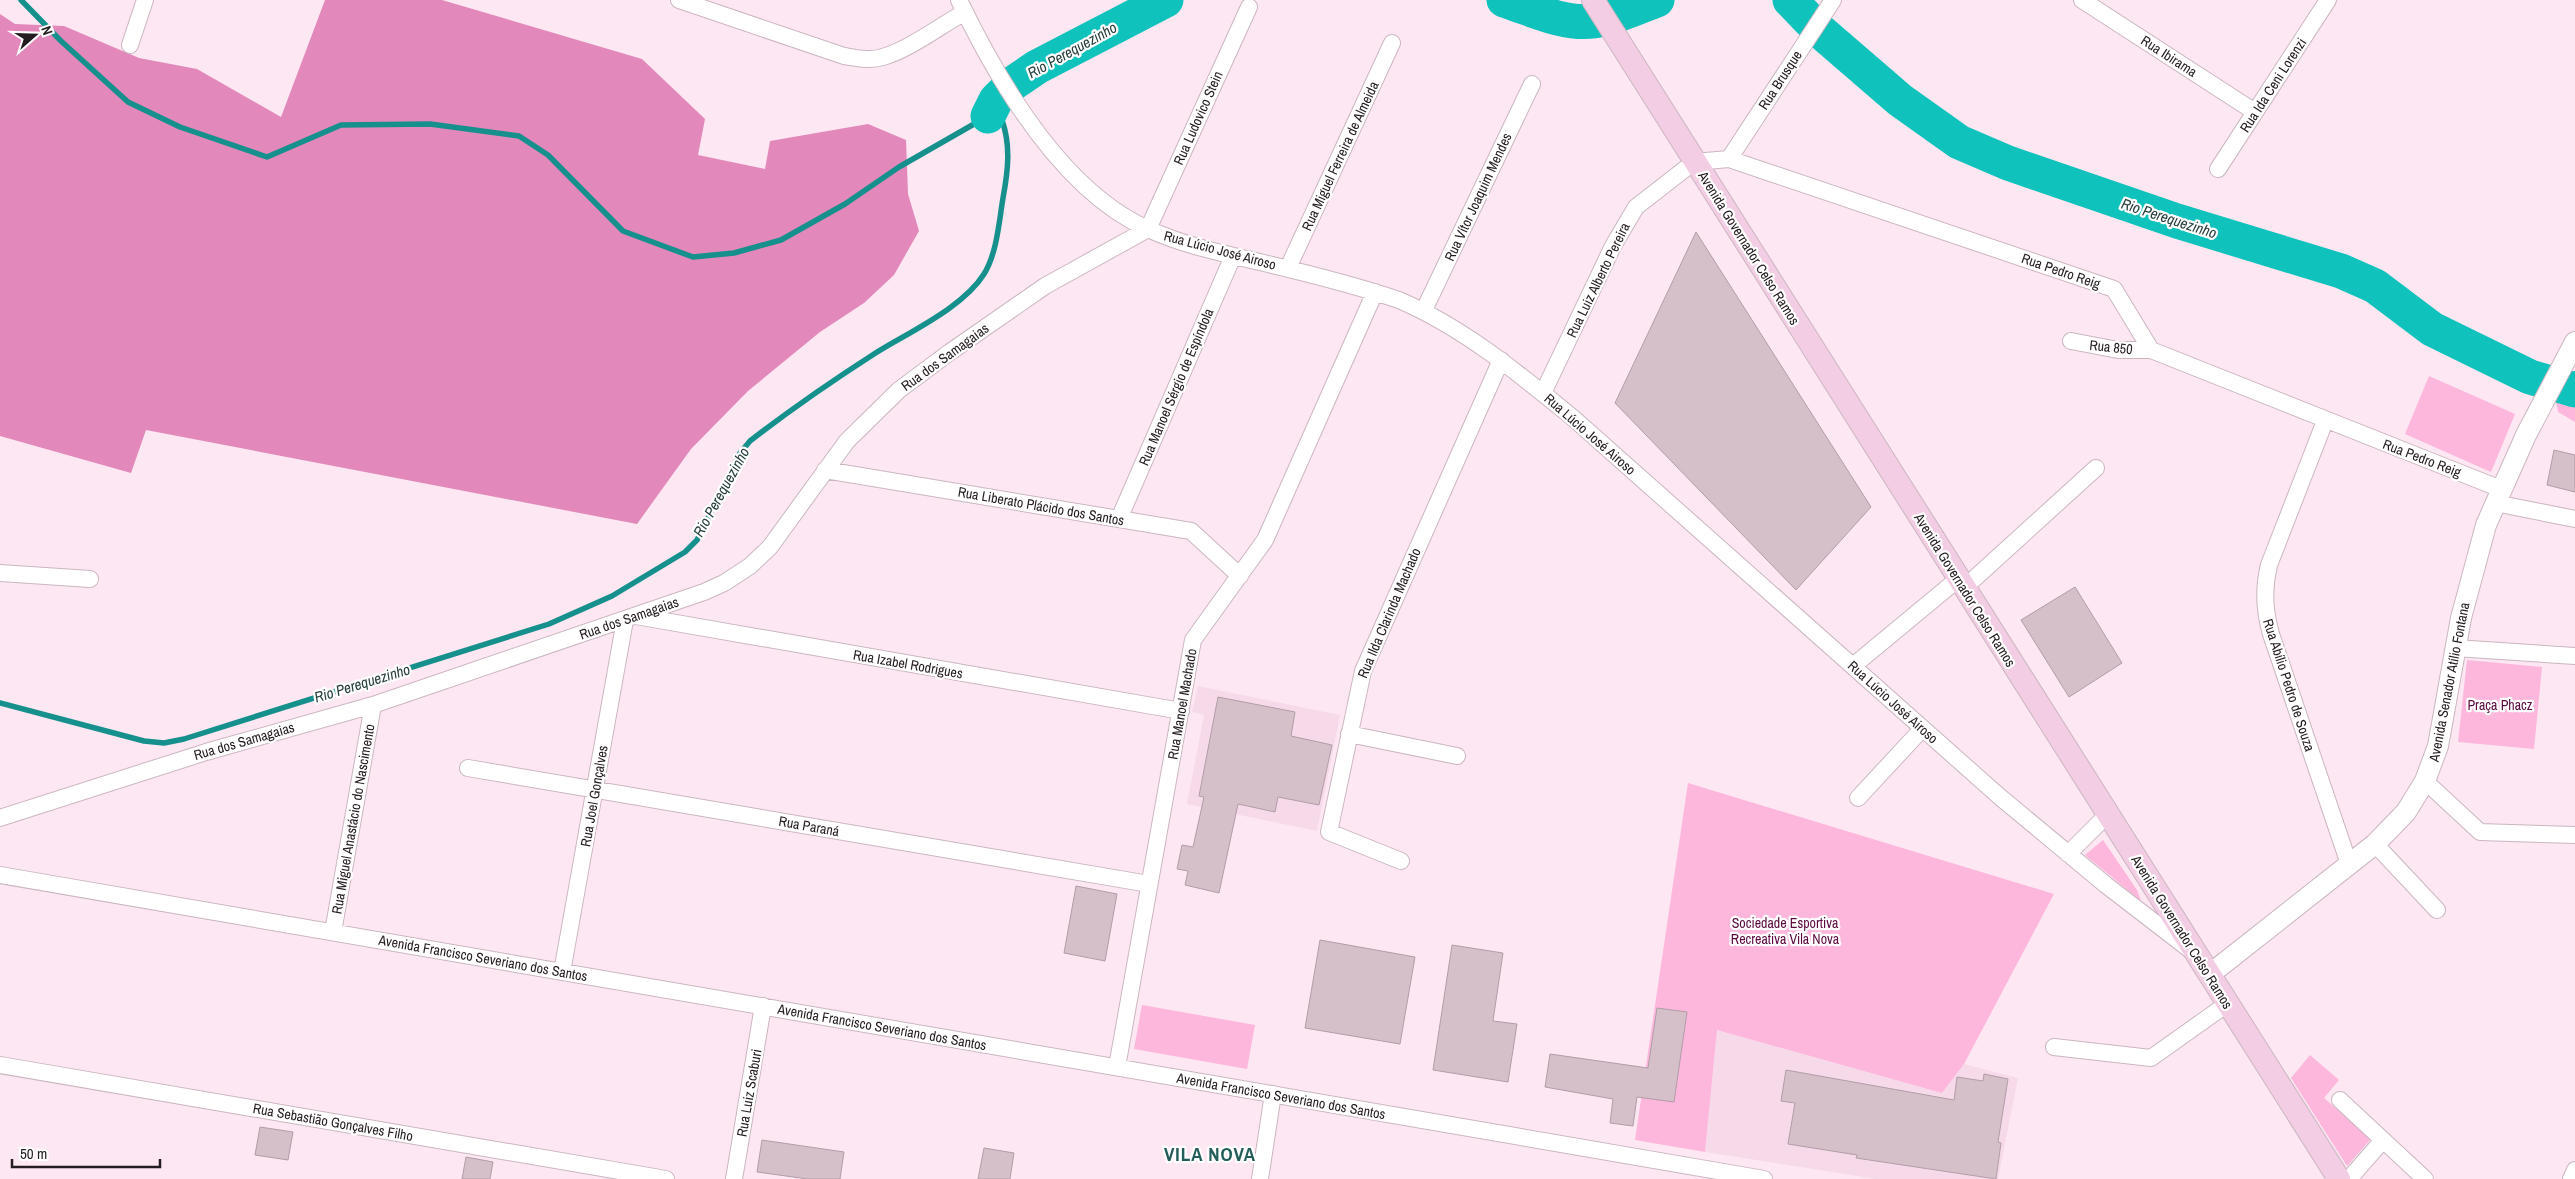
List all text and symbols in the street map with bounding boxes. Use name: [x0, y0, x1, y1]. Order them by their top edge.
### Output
north arrow: [10, 10, 60, 60]
water label: Rio Perequezinho: [1024, 17, 1121, 83]
text: N: [37, 24, 57, 38]
street label: Rua Ibirama: [2138, 31, 2201, 81]
street label: Rua Ida Ceni Lorenzi: [2236, 34, 2310, 136]
street label: Rua Brusque: [1754, 47, 1806, 113]
street label: Rua Ludovico Stein: [1169, 68, 1227, 168]
street label: Rua Miguel Ferreira de Almeida: [1297, 78, 1383, 234]
street label: Rua Vítor Joaquim Mendes: [1440, 130, 1516, 264]
street label: Avenida Governador Celso Ramos: [1694, 167, 1804, 328]
water label: Rio Perequezinho: [2119, 193, 2220, 243]
street label: Rua Luiz Alberto Pereira: [1562, 219, 1634, 340]
street label: Rua Lúcio José Airoso: [1162, 226, 1278, 274]
street label: Rua Pedro Reig: [2019, 249, 2103, 293]
street label: Rua Manoel Sérgio de Espíndola: [1135, 305, 1218, 468]
street label: Rua dos Samagaias: [898, 319, 993, 395]
street label: Rua 850: [2088, 336, 2134, 358]
street label: Rua Lúcio José Airoso: [1541, 389, 1639, 479]
street label: Rua Pedro Reig: [2380, 435, 2464, 481]
water label: Rio Perequezinho: [688, 443, 754, 540]
street label: Rua Liberato Plácido dos Santos: [956, 483, 1126, 530]
street label: Avenida Governador Celso Ramos: [1910, 509, 2020, 670]
street label: Rua Ilda Clarinda Machado: [1353, 545, 1425, 681]
street label: Rua dos Samagaias: [577, 592, 681, 643]
street label: Avenida Senador Atílio Fontana: [2425, 600, 2473, 764]
street label: Rua Abílio Pedro de Souza: [2259, 616, 2319, 754]
street label: Rua Izabel Rodrigues: [852, 645, 964, 683]
street label: Rua Manoel Machado: [1163, 647, 1201, 761]
street label: Rua Lúcio José Airoso: [1844, 657, 1942, 747]
water label: Rio Perequezinho: [312, 658, 413, 708]
park label: Praça Phacz: [2467, 696, 2533, 714]
street label: Rua dos Samagaias: [192, 718, 297, 764]
street label: Rua Miguel Anastácio do Nascimento: [327, 723, 379, 915]
street label: Rua Joel Gonçalves: [576, 744, 612, 848]
street label: Rua Paraná: [777, 812, 841, 840]
street label: Avenida Governador Celso Ramos: [2127, 851, 2237, 1012]
park label: Sociedade Esportiva Recreativa Vila Nova: [1731, 914, 1840, 948]
street label: Avenida Francisco Severiano dos Santos: [376, 931, 589, 985]
street label: Avenida Francisco Severiano dos Santos: [775, 1000, 988, 1054]
street label: Rua Luiz Scaburi: [732, 1048, 766, 1138]
street label: Avenida Francisco Severiano dos Santos: [1174, 1069, 1387, 1123]
street label: Rua Sebastião Gonçalves Filho: [252, 1099, 414, 1145]
scale bar: [12, 1136, 160, 1168]
district label: VILA NOVA: [1164, 1141, 1256, 1167]
text: 50 m: [20, 1143, 47, 1164]

